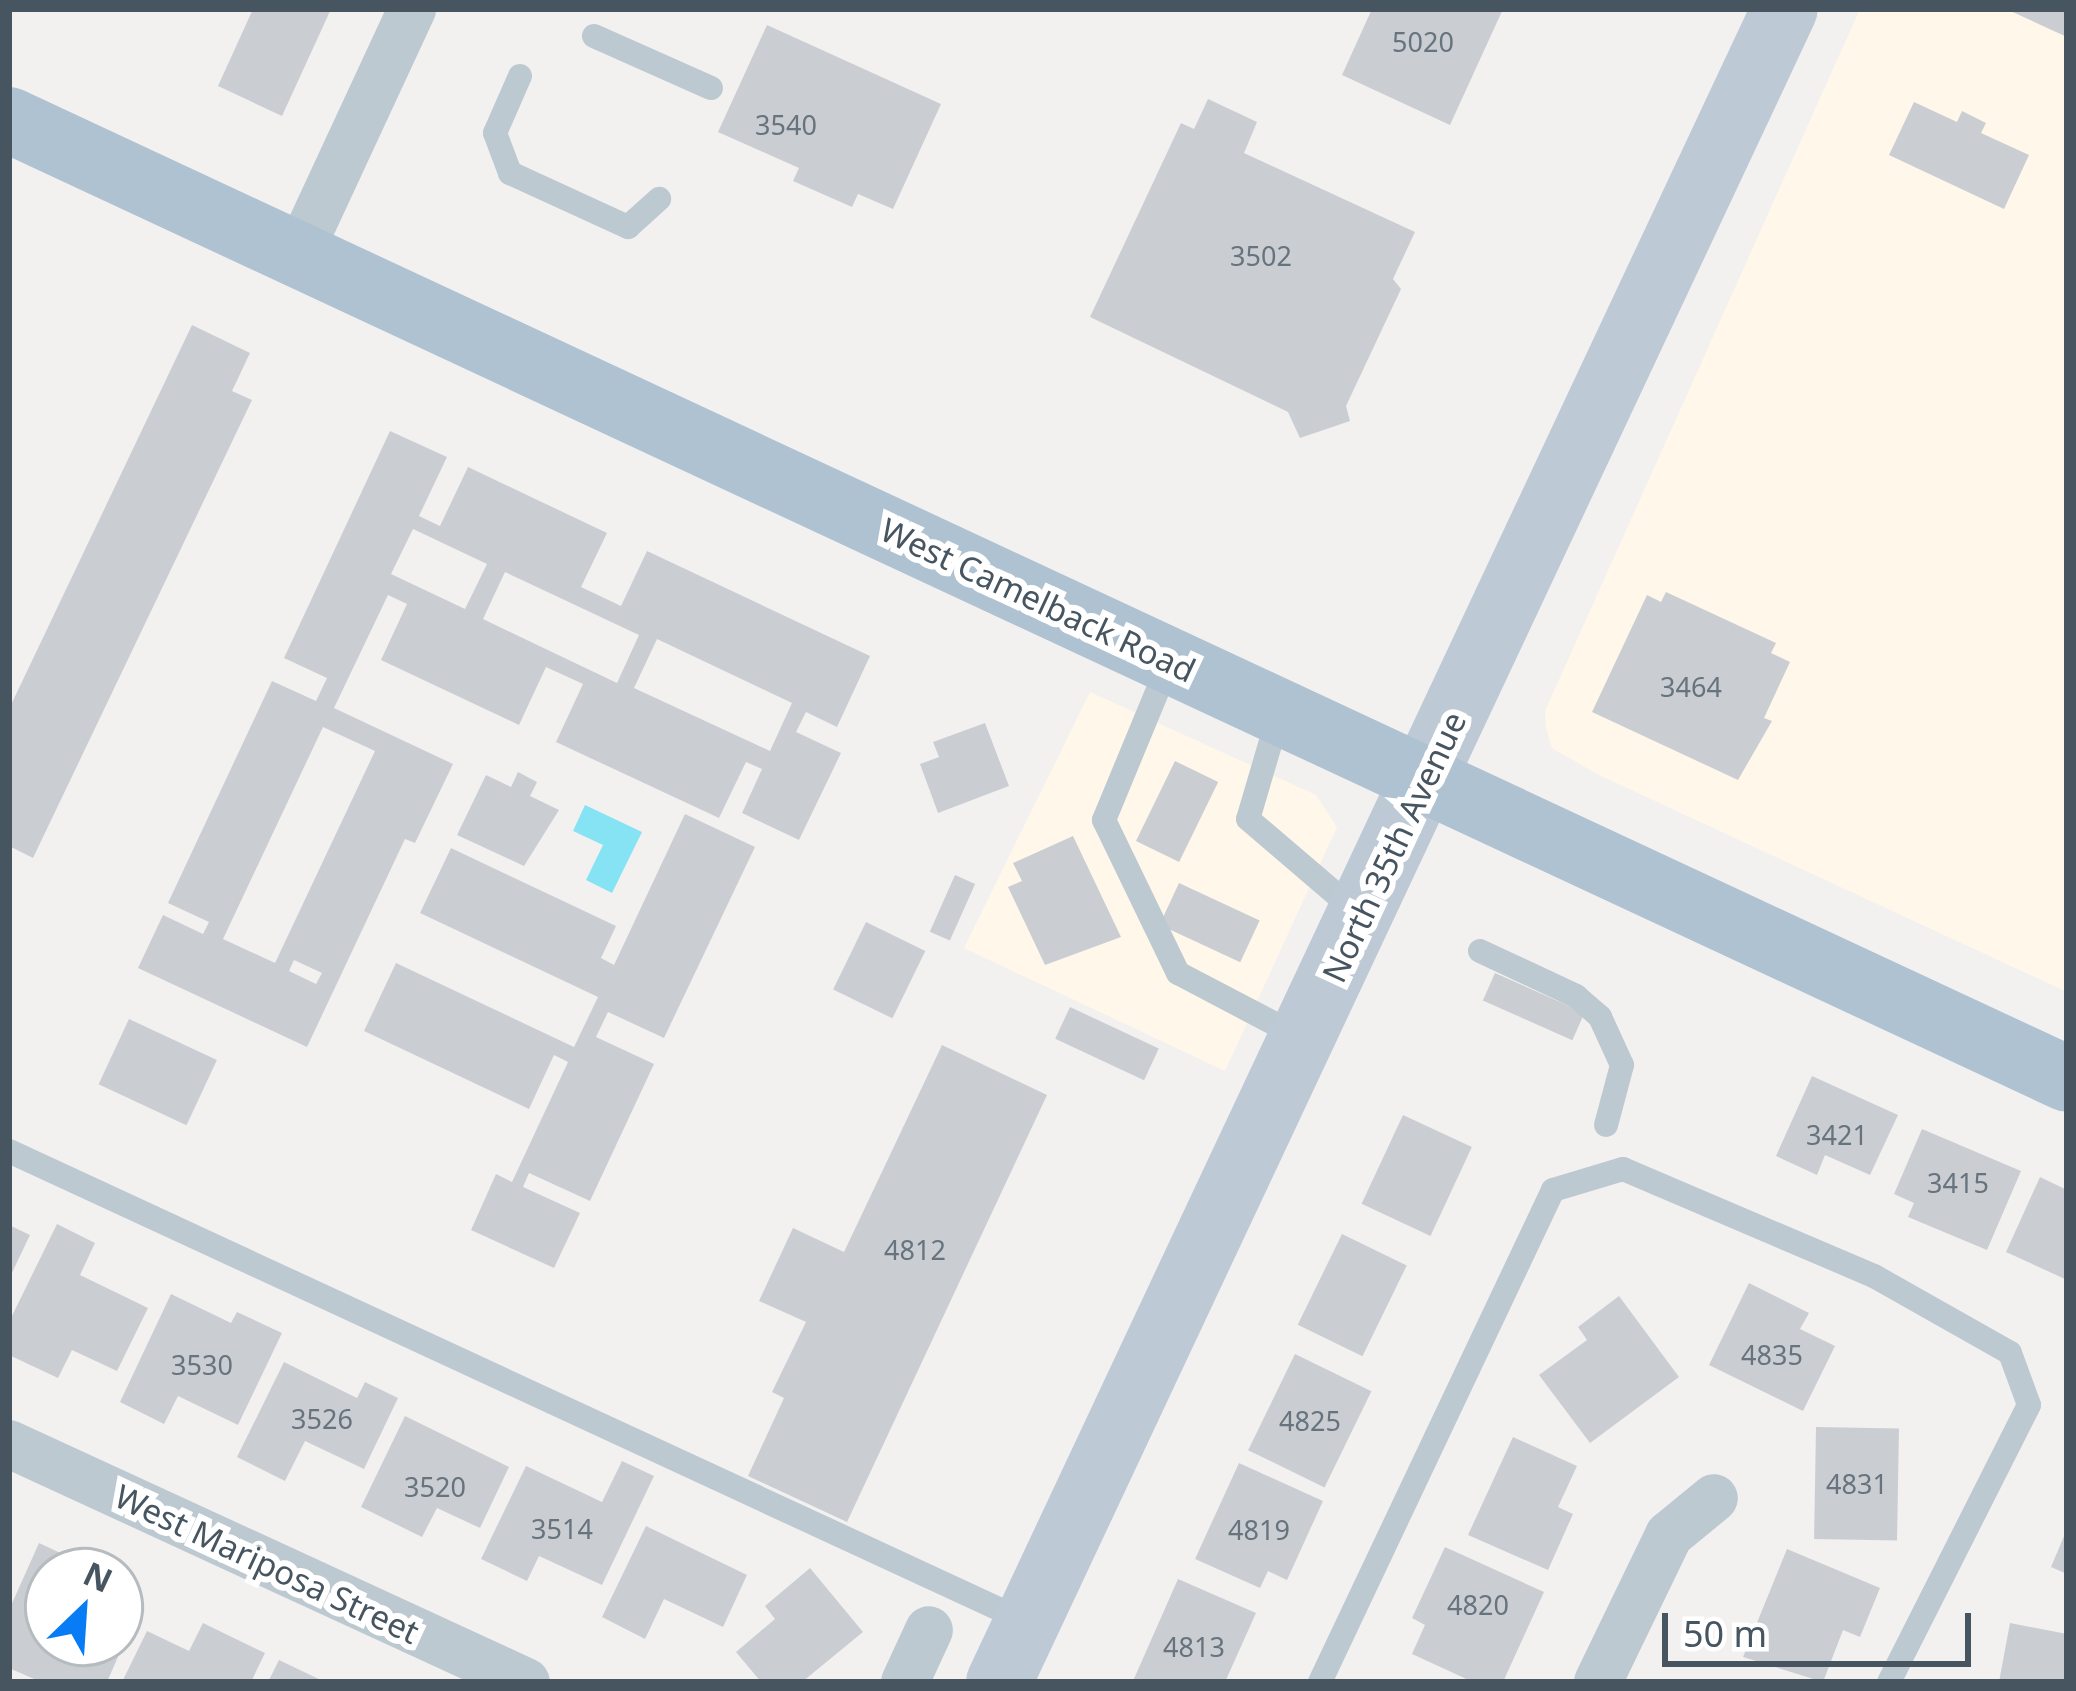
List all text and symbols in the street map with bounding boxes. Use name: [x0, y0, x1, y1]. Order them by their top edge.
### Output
house number: 5020: [1392, 26, 1454, 58]
house number: 3540: [755, 109, 817, 141]
house number: 3502: [1230, 240, 1292, 272]
street label: West Camelback Road: [874, 510, 1202, 690]
house number: 3464: [1660, 671, 1722, 703]
street label: North 35th Avenue: [1314, 705, 1474, 989]
house number: 3421: [1806, 1119, 1868, 1151]
house number: 3415: [1927, 1167, 1989, 1199]
house number: 4812: [884, 1234, 946, 1266]
house number: 4835: [1741, 1339, 1803, 1371]
house number: 3530: [171, 1349, 233, 1381]
house number: 3526: [291, 1403, 353, 1435]
house number: 4825: [1279, 1405, 1341, 1437]
house number: 4831: [1826, 1468, 1888, 1500]
house number: 3520: [404, 1471, 466, 1503]
street label: West Mariposa Street: [109, 1476, 425, 1652]
house number: 3514: [531, 1513, 593, 1545]
house number: 4819: [1228, 1514, 1290, 1546]
north arrow: [24, 1547, 144, 1667]
text: N: [76, 1551, 120, 1603]
house number: 4820: [1447, 1589, 1509, 1621]
scale bar: [1668, 1589, 1977, 1663]
text: 50 m: [1683, 1609, 1767, 1658]
house number: 4813: [1163, 1631, 1225, 1663]

